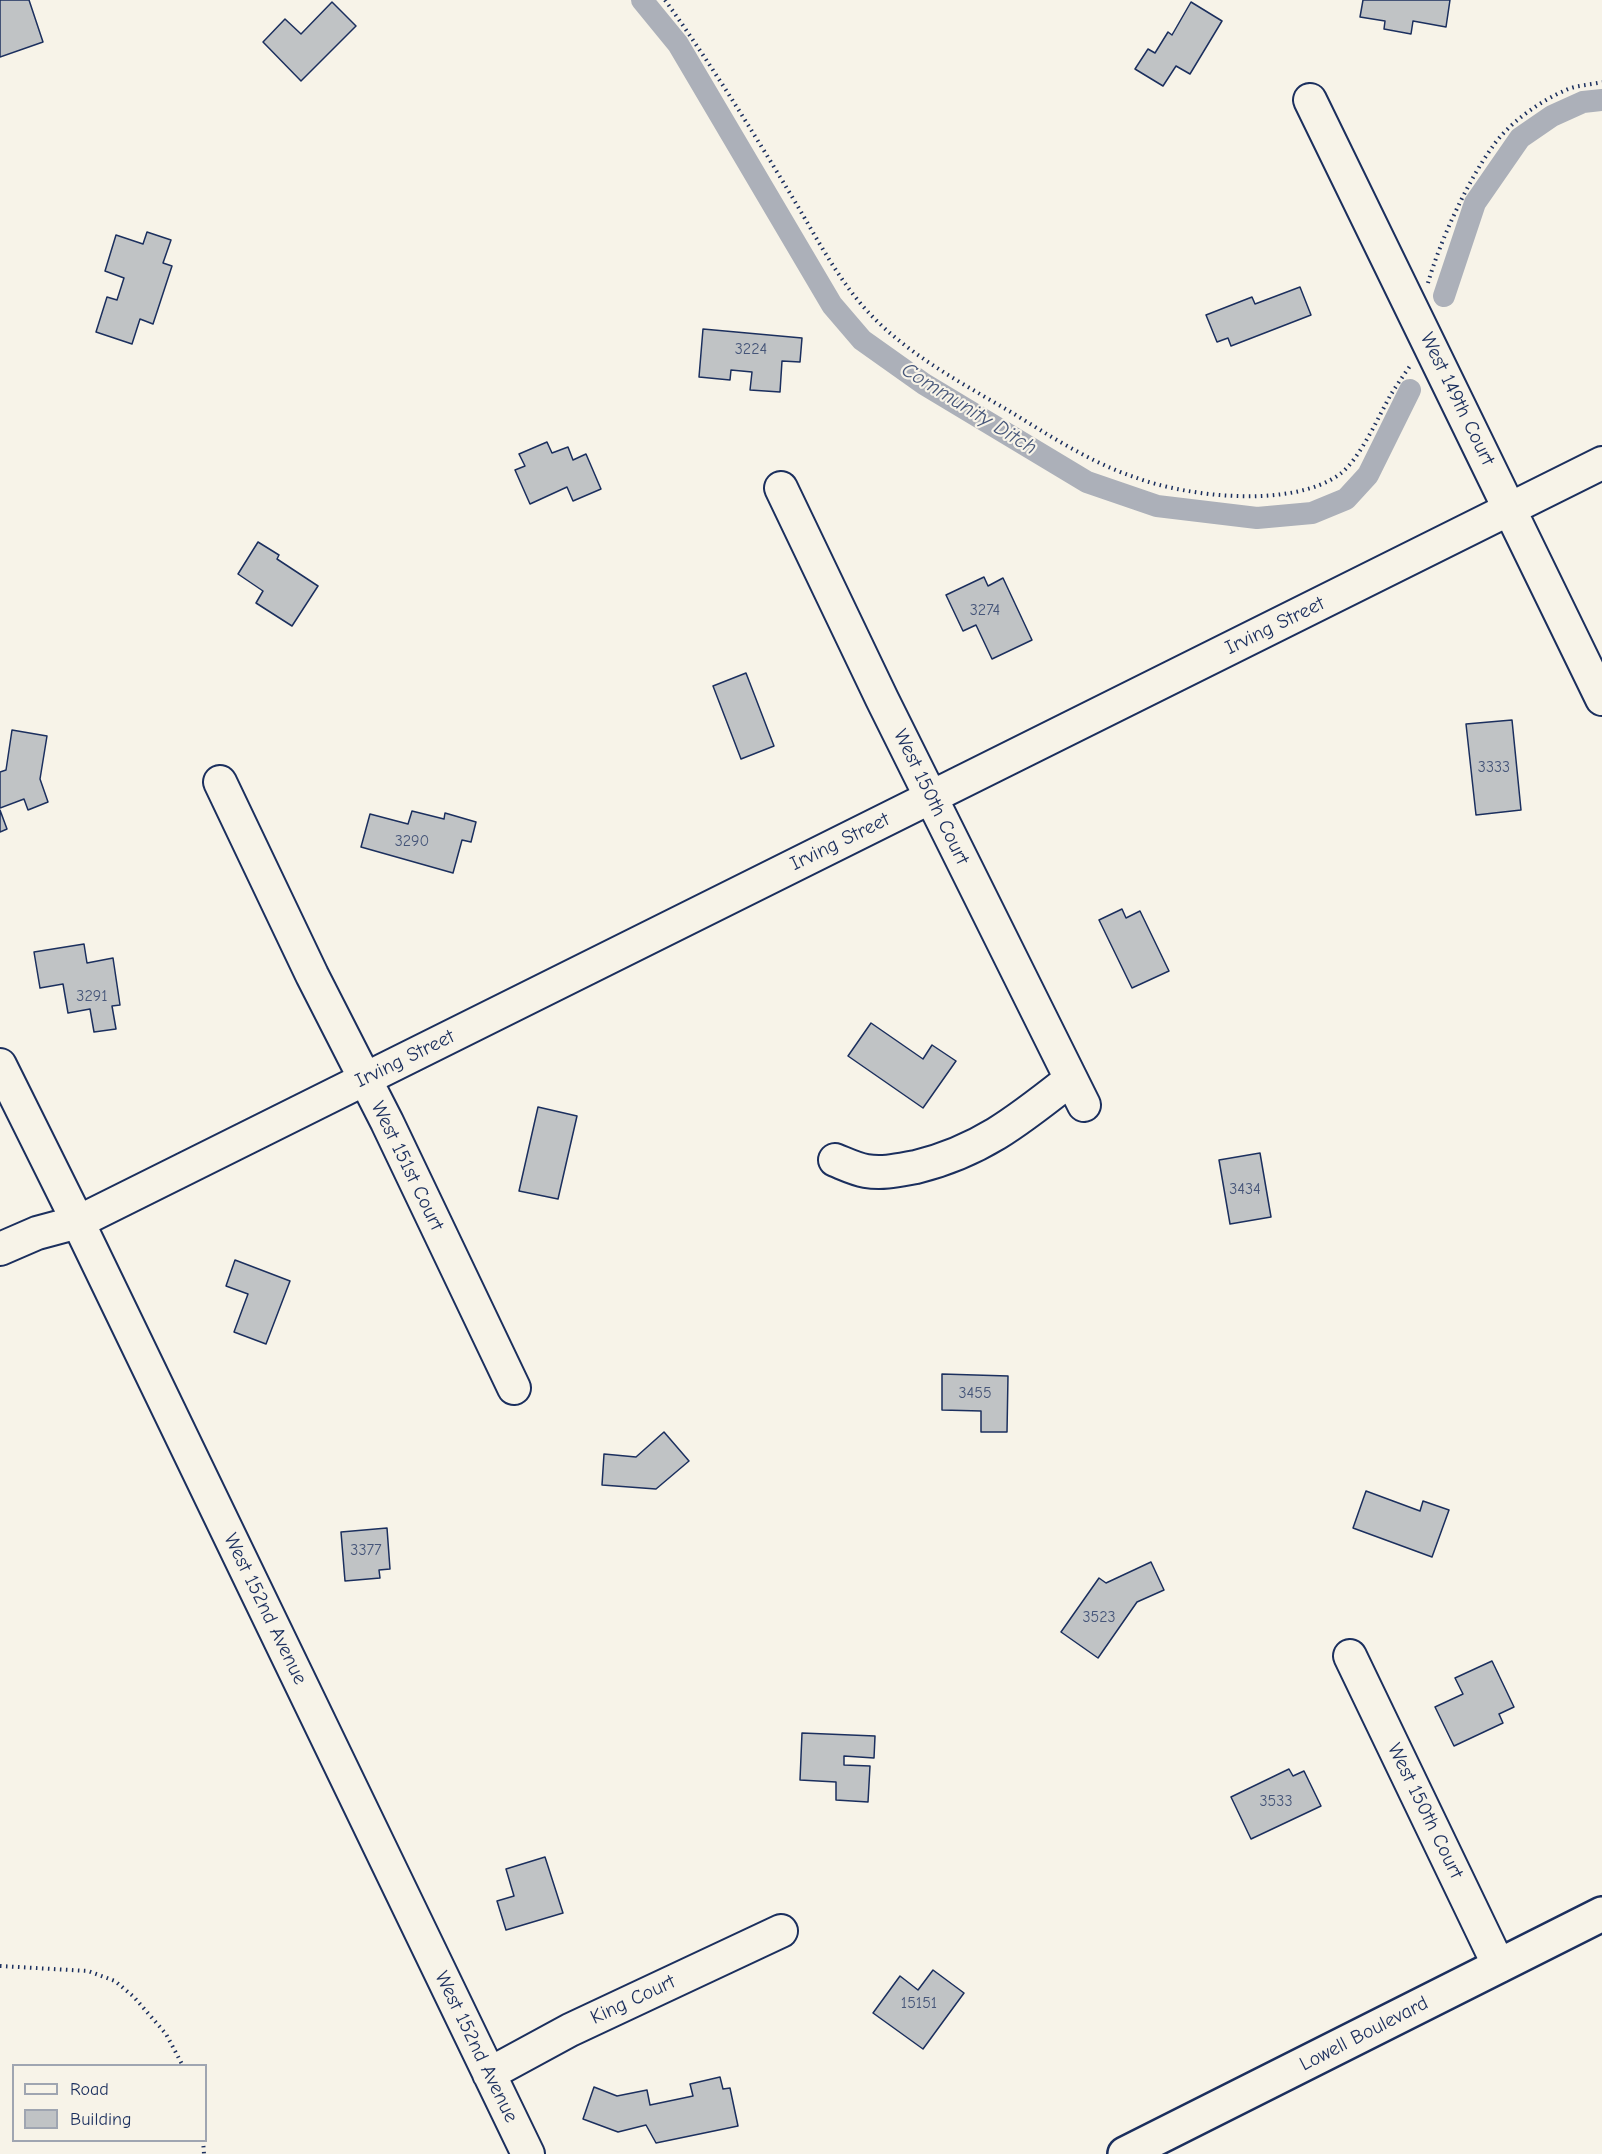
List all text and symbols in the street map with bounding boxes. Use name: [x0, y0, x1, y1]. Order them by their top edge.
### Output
street label: West 149th Court: [1414, 329, 1500, 469]
house number: 3224: [735, 339, 767, 359]
water label: Community Ditch: [897, 357, 1041, 461]
street label: Irving Street: [1222, 592, 1328, 660]
house number: 3274: [970, 600, 1000, 620]
street label: West 150th Court: [888, 725, 974, 869]
house number: 3333: [1478, 757, 1510, 777]
street label: Irving Street: [787, 808, 893, 876]
house number: 3290: [395, 831, 429, 851]
house number: 3291: [76, 986, 108, 1006]
street label: Irving Street: [352, 1025, 458, 1093]
street label: West 151st Court: [365, 1097, 449, 1235]
house number: 3434: [1229, 1179, 1261, 1199]
house number: 3455: [958, 1383, 992, 1403]
street label: West 152nd Avenue: [218, 1530, 312, 1688]
house number: 3377: [350, 1540, 382, 1560]
house number: 3523: [1082, 1607, 1116, 1627]
street label: West 150th Court: [1382, 1739, 1468, 1883]
house number: 3533: [1260, 1791, 1292, 1811]
street label: West 152nd Avenue: [429, 1968, 523, 2126]
street label: King Court: [587, 1970, 679, 2030]
street label: Lowell Boulevard: [1296, 1991, 1432, 2077]
house number: 15151: [901, 1993, 937, 2013]
legend: [12, 2064, 207, 2142]
text: Road: [70, 2079, 109, 2100]
text: Building: [70, 2109, 132, 2130]

